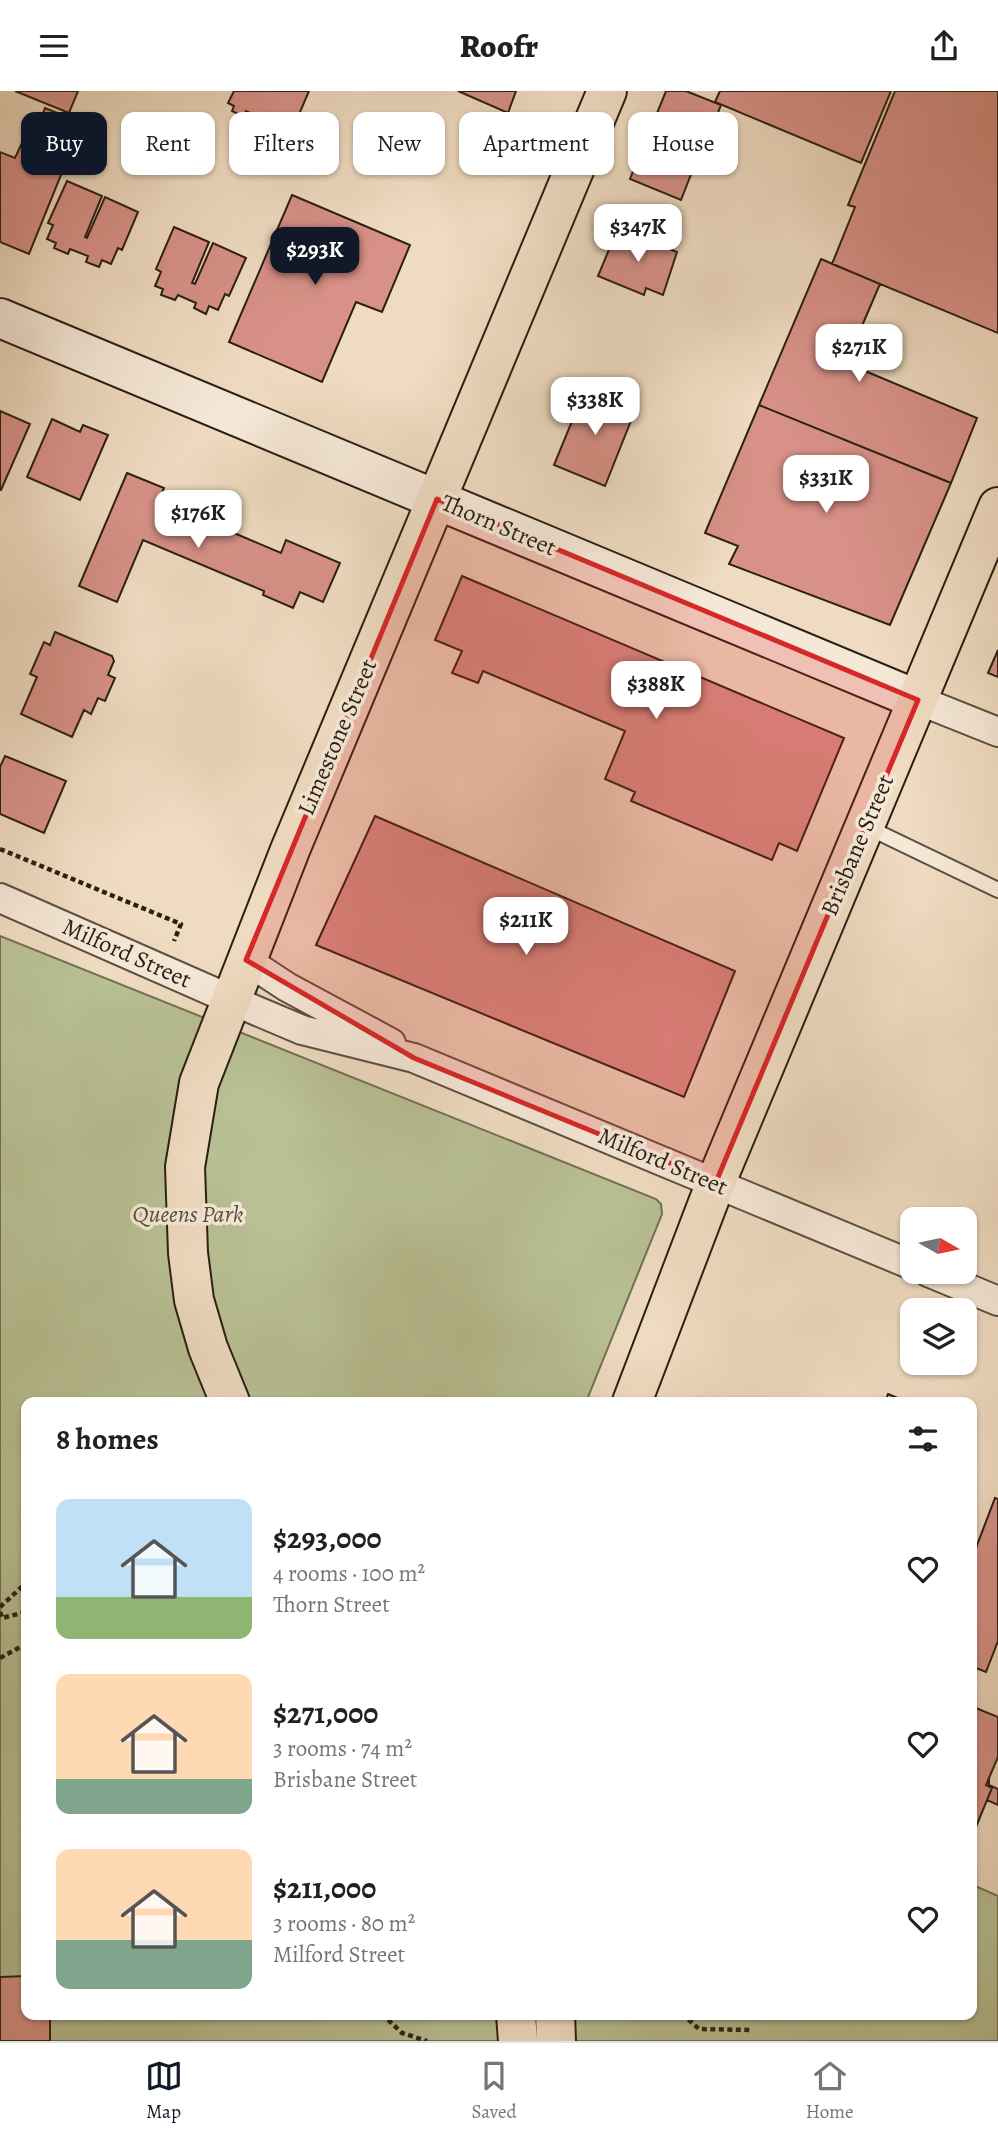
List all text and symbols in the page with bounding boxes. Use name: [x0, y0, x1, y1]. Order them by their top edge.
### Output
text: Roofr: [460, 24, 538, 68]
icon: menu: [35, 27, 73, 65]
icon: share: [925, 27, 963, 65]
chip: Buy: [21, 112, 107, 175]
chip: Rent: [121, 112, 215, 175]
chip: Filters: [229, 112, 339, 175]
chip: New: [353, 112, 445, 175]
chip: Apartment: [459, 112, 614, 175]
chip: House: [628, 112, 738, 175]
pin: $347K: [589, 205, 687, 264]
text: $347K: [610, 211, 666, 242]
pin: $293K: [266, 227, 364, 287]
text: $293K: [286, 234, 344, 265]
pin: $271K: [810, 324, 908, 384]
text: $271K: [832, 331, 887, 362]
pin: $338K: [546, 377, 644, 437]
text: $338K: [567, 384, 623, 415]
pin: $331K: [777, 455, 875, 515]
text: $331K: [799, 462, 853, 493]
street label: Thorn Street: [437, 486, 561, 564]
pin: $176K: [149, 491, 247, 550]
text: $176K: [171, 497, 225, 528]
street label: Limestone Street: [290, 654, 384, 820]
pin: $388K: [607, 661, 705, 721]
text: $388K: [627, 668, 685, 699]
street label: Brisbane Street: [813, 769, 901, 921]
pin: $211K: [477, 897, 575, 957]
text: $211K: [499, 904, 553, 935]
street label: Milford Street: [58, 910, 197, 996]
street label: Milford Street: [593, 1119, 733, 1203]
park label: Queens Park: [133, 1198, 244, 1230]
north arrow: [900, 1207, 976, 1285]
map controls: [900, 1207, 977, 1375]
button: layers: [900, 1298, 977, 1375]
text: 8 homes: [56, 1419, 159, 1459]
icon: filters: [904, 1420, 942, 1458]
text: $293,000: [273, 1518, 382, 1558]
icon: home: [112, 1527, 196, 1611]
icon: heart: [904, 1550, 942, 1588]
text: 4 rooms · 100 m²: [273, 1558, 425, 1589]
text: Thorn Street: [273, 1589, 390, 1620]
text: $271,000: [273, 1693, 378, 1733]
icon: home: [112, 1702, 196, 1786]
icon: heart: [904, 1725, 942, 1763]
text: 3 rooms · 74 m²: [273, 1733, 412, 1764]
text: Brisbane Street: [273, 1764, 417, 1795]
text: $211,000: [273, 1868, 376, 1908]
icon: home: [112, 1877, 196, 1961]
icon: heart: [904, 1900, 942, 1938]
text: 3 rooms · 80 m²: [273, 1908, 415, 1939]
text: Milford Street: [273, 1939, 405, 1970]
tab: Map: [145, 2057, 183, 2125]
tab: Saved: [472, 2057, 517, 2125]
tab: Home: [806, 2057, 853, 2125]

